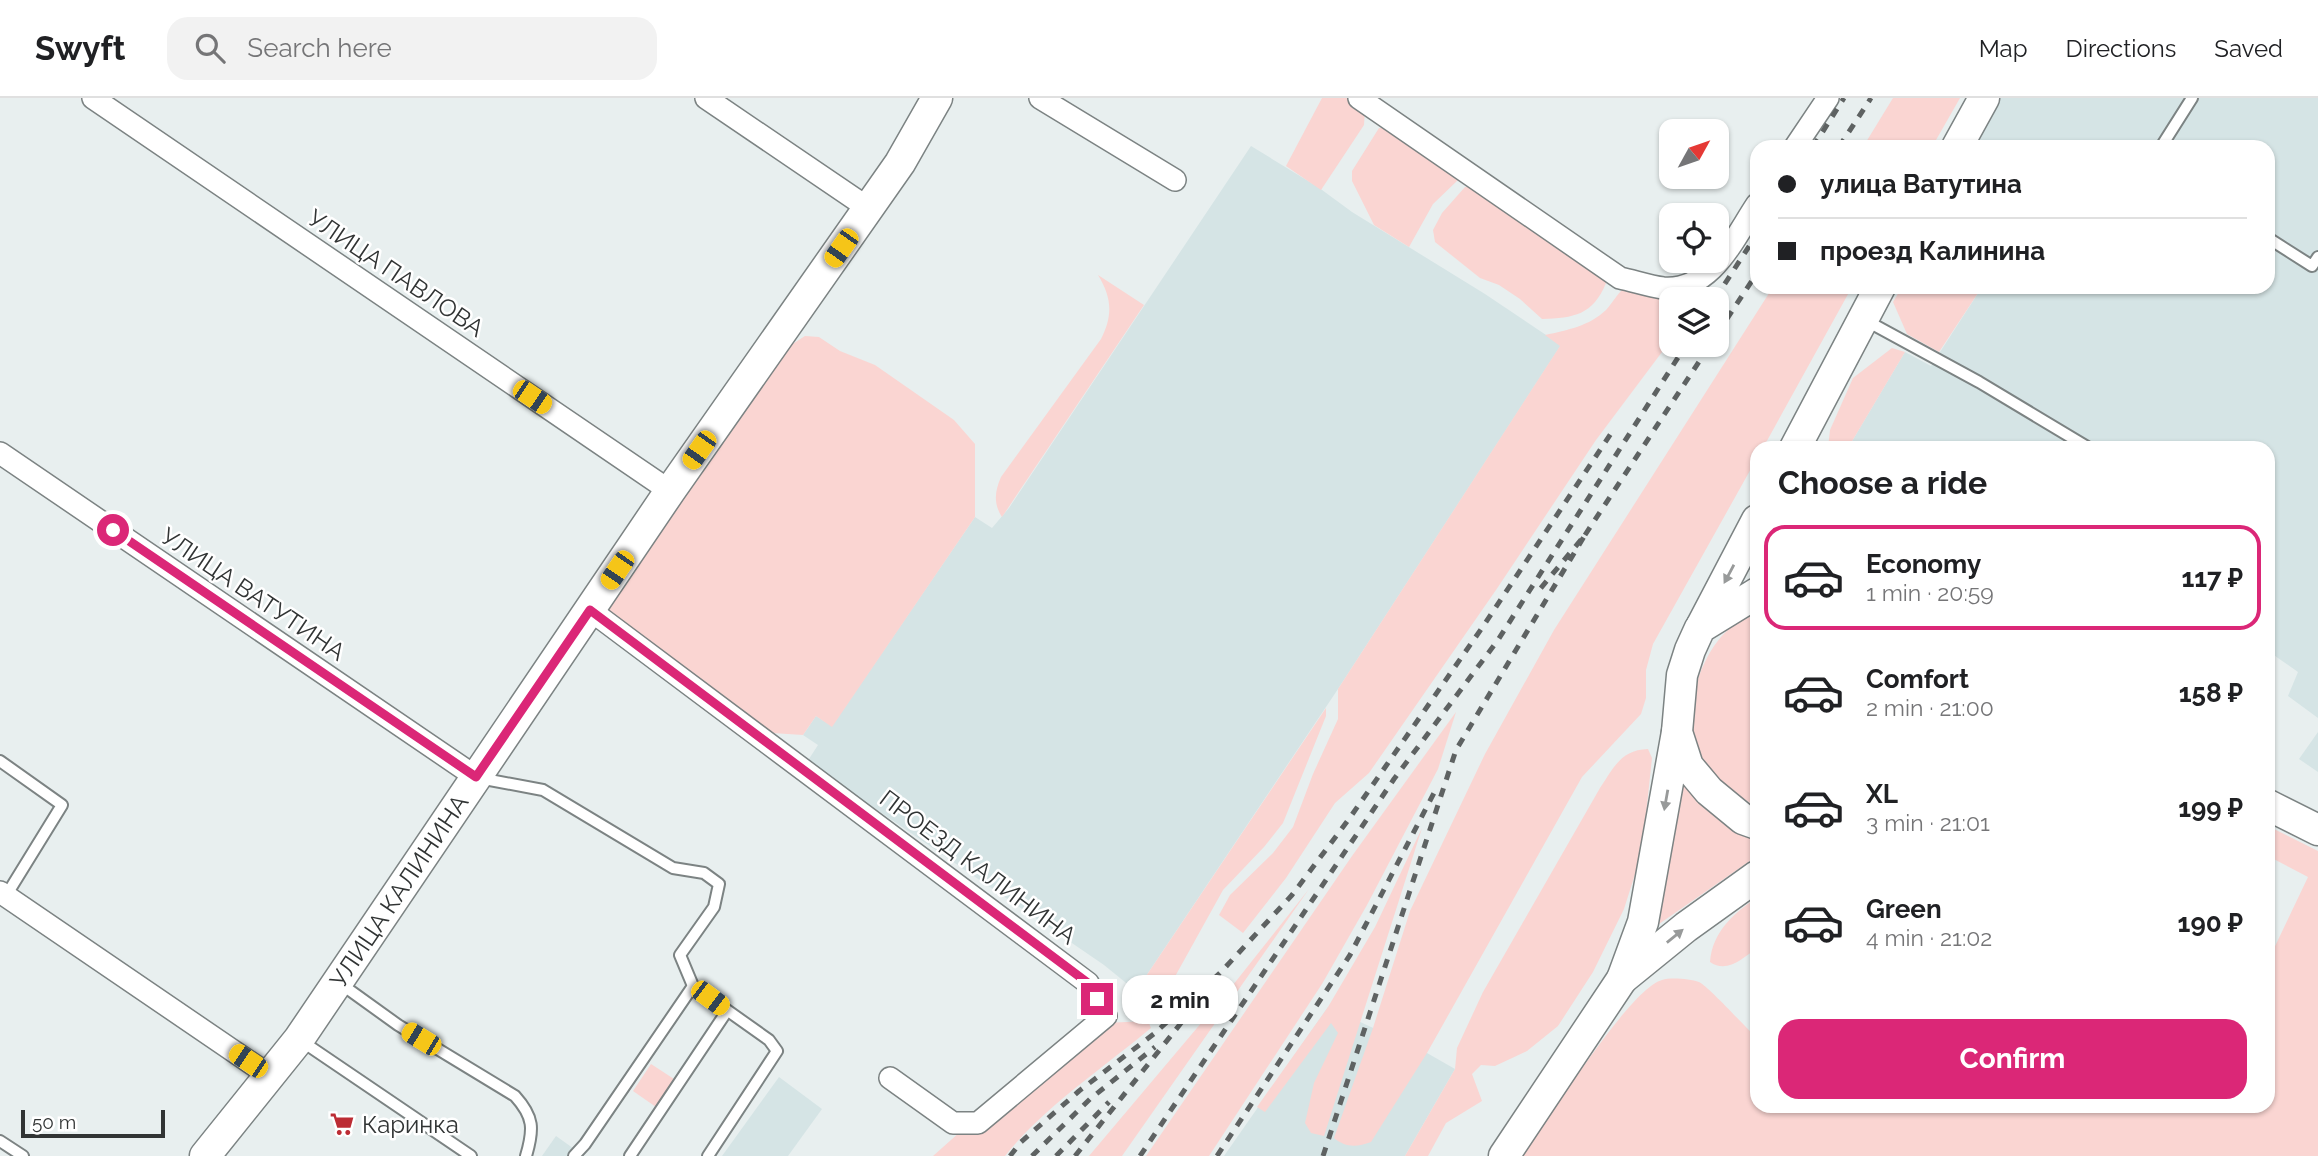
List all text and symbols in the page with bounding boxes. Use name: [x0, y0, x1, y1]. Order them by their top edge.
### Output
search box: [167, 17, 657, 80]
text: Swyft: [35, 29, 125, 68]
icon: search: [191, 29, 229, 67]
text: Search here: [247, 33, 392, 63]
text: Map: [1979, 34, 2028, 63]
text: Directions: [2066, 34, 2176, 63]
text: Saved: [2214, 34, 2283, 63]
north arrow: [1659, 119, 1729, 189]
map controls: [1659, 119, 1729, 357]
text: улица Ватутина: [1820, 169, 2022, 199]
street label: УЛИЦА ПАВЛОВА: [302, 203, 490, 343]
button: locate: [1659, 203, 1729, 273]
car: [821, 225, 862, 271]
text: проезд Калинина: [1820, 236, 2045, 266]
button: layers: [1659, 287, 1729, 357]
car: [509, 377, 556, 417]
car: [679, 427, 720, 473]
text: Choose a ride: [1778, 464, 1987, 501]
route start: [97, 514, 129, 546]
street label: УЛИЦА ВАТУТИНА: [155, 522, 351, 666]
icon: car: [1782, 546, 1845, 609]
car: [597, 547, 638, 593]
text: Economy: [1866, 549, 1981, 579]
text: 117 ₽: [2181, 563, 2243, 593]
one-way arrow: [1723, 564, 1734, 584]
text: 1 min · 20:59: [1866, 579, 1994, 606]
icon: car: [1782, 661, 1845, 724]
text: Comfort: [1866, 664, 1969, 694]
text: 158 ₽: [2179, 678, 2243, 708]
text: 2 min · 21:00: [1866, 694, 1994, 721]
icon: car: [1782, 776, 1845, 839]
text: XL: [1866, 779, 1898, 809]
street label: ПРОЕЗД КАЛИНИНА: [874, 784, 1082, 950]
street label: УЛИЦА КАЛИНИНА: [324, 789, 474, 993]
one-way arrow: [1660, 789, 1671, 811]
text: 199 ₽: [2178, 793, 2243, 823]
text: 3 min · 21:01: [1866, 809, 1990, 836]
icon: car: [1782, 891, 1845, 954]
text: Green: [1866, 894, 1942, 924]
text: 190 ₽: [2178, 908, 2243, 938]
text: 4 min · 21:02: [1866, 924, 1992, 951]
one-way arrow: [1667, 929, 1684, 944]
callout: 2 min: [1122, 974, 1237, 1024]
car: [687, 977, 734, 1019]
route end: [1081, 983, 1113, 1015]
text: 2 min: [1150, 986, 1210, 1013]
car: [398, 1019, 445, 1059]
button: Confirm: [1778, 1019, 2247, 1099]
car: [225, 1041, 272, 1081]
scale bar: [21, 1107, 164, 1139]
supermarket icon: Каринка: [328, 1110, 356, 1138]
place label: Каринка: [362, 1110, 459, 1139]
text: 50 m: [32, 1111, 76, 1133]

